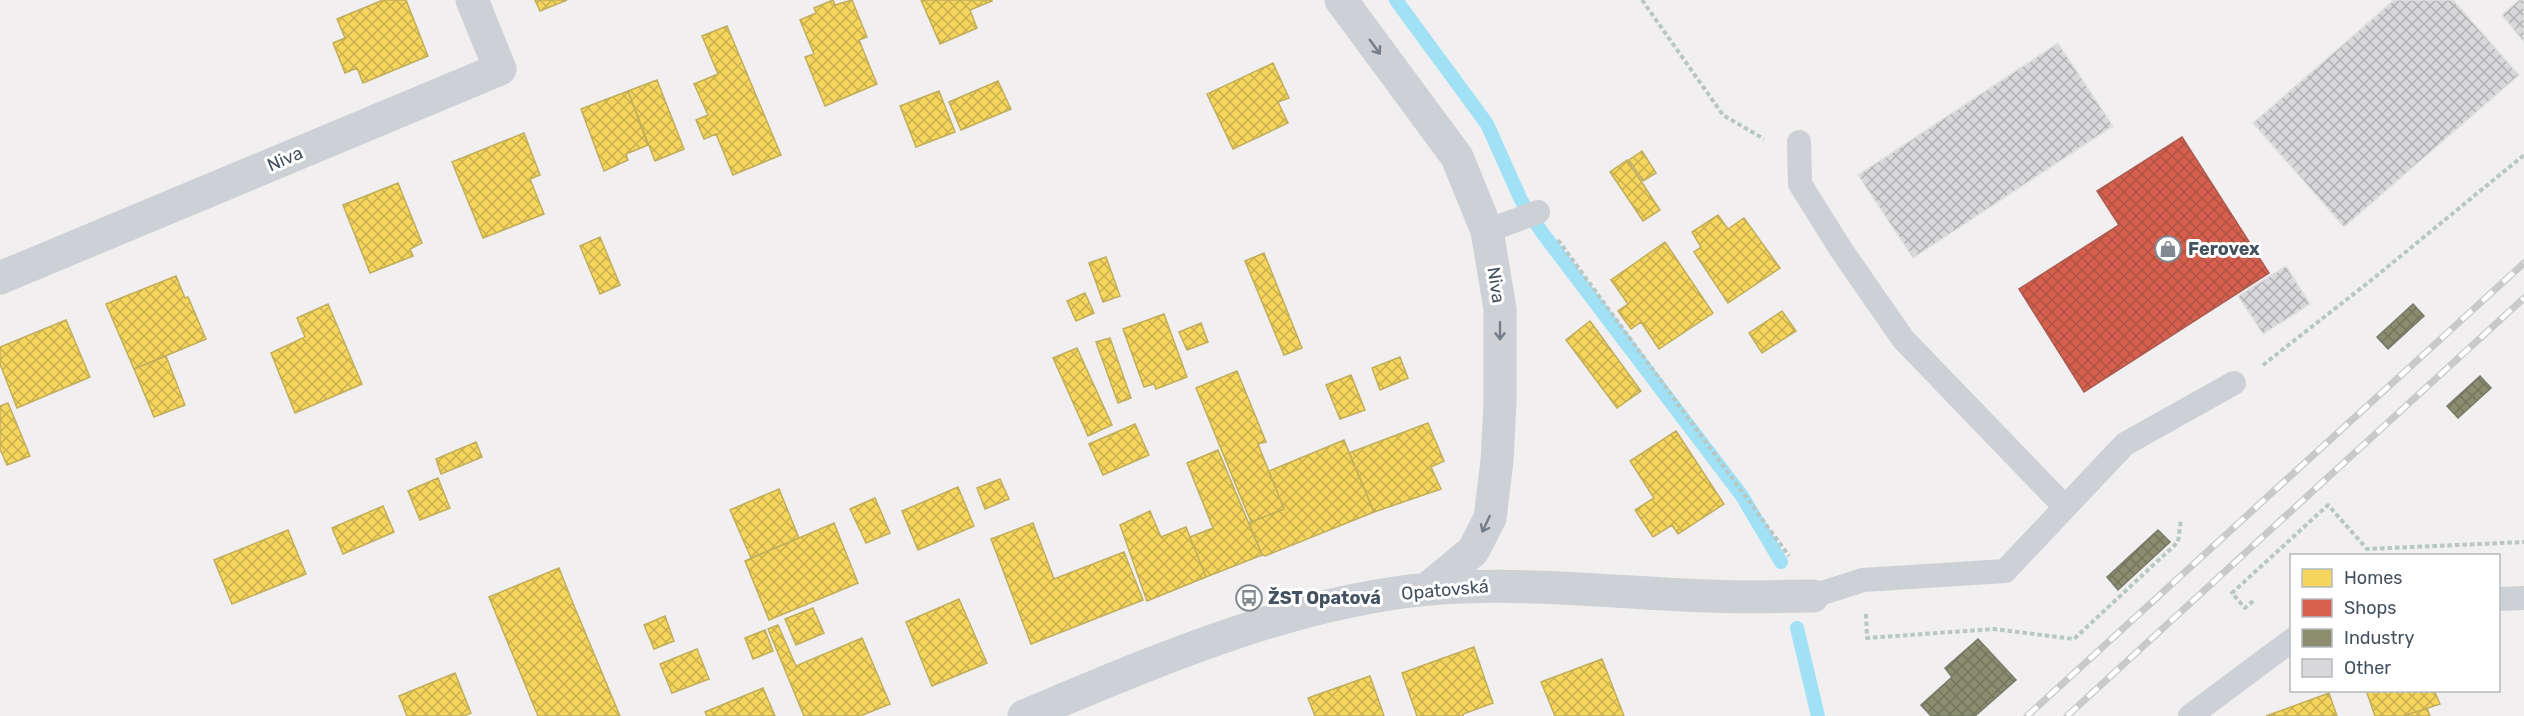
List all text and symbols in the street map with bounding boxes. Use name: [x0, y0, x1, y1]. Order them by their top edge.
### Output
one-way arrow: [1369, 39, 1381, 55]
street label: Niva: [264, 142, 306, 176]
shop icon: Ferovex: [2153, 234, 2183, 264]
place label: Ferovex: [2188, 238, 2260, 260]
street label: Niva: [1482, 265, 1510, 305]
one-way arrow: [1494, 320, 1506, 340]
one-way arrow: [1480, 515, 1491, 533]
legend: [2290, 554, 2500, 692]
text: Homes: [2344, 567, 2402, 589]
street label: Opatovská: [1400, 575, 1490, 605]
bus stop icon: ŽST Opatová: [1234, 583, 1264, 613]
place label: ŽST Opatová: [1268, 587, 1381, 609]
text: Shops: [2344, 597, 2396, 619]
text: Industry: [2344, 627, 2414, 649]
text: Other: [2344, 657, 2391, 679]

